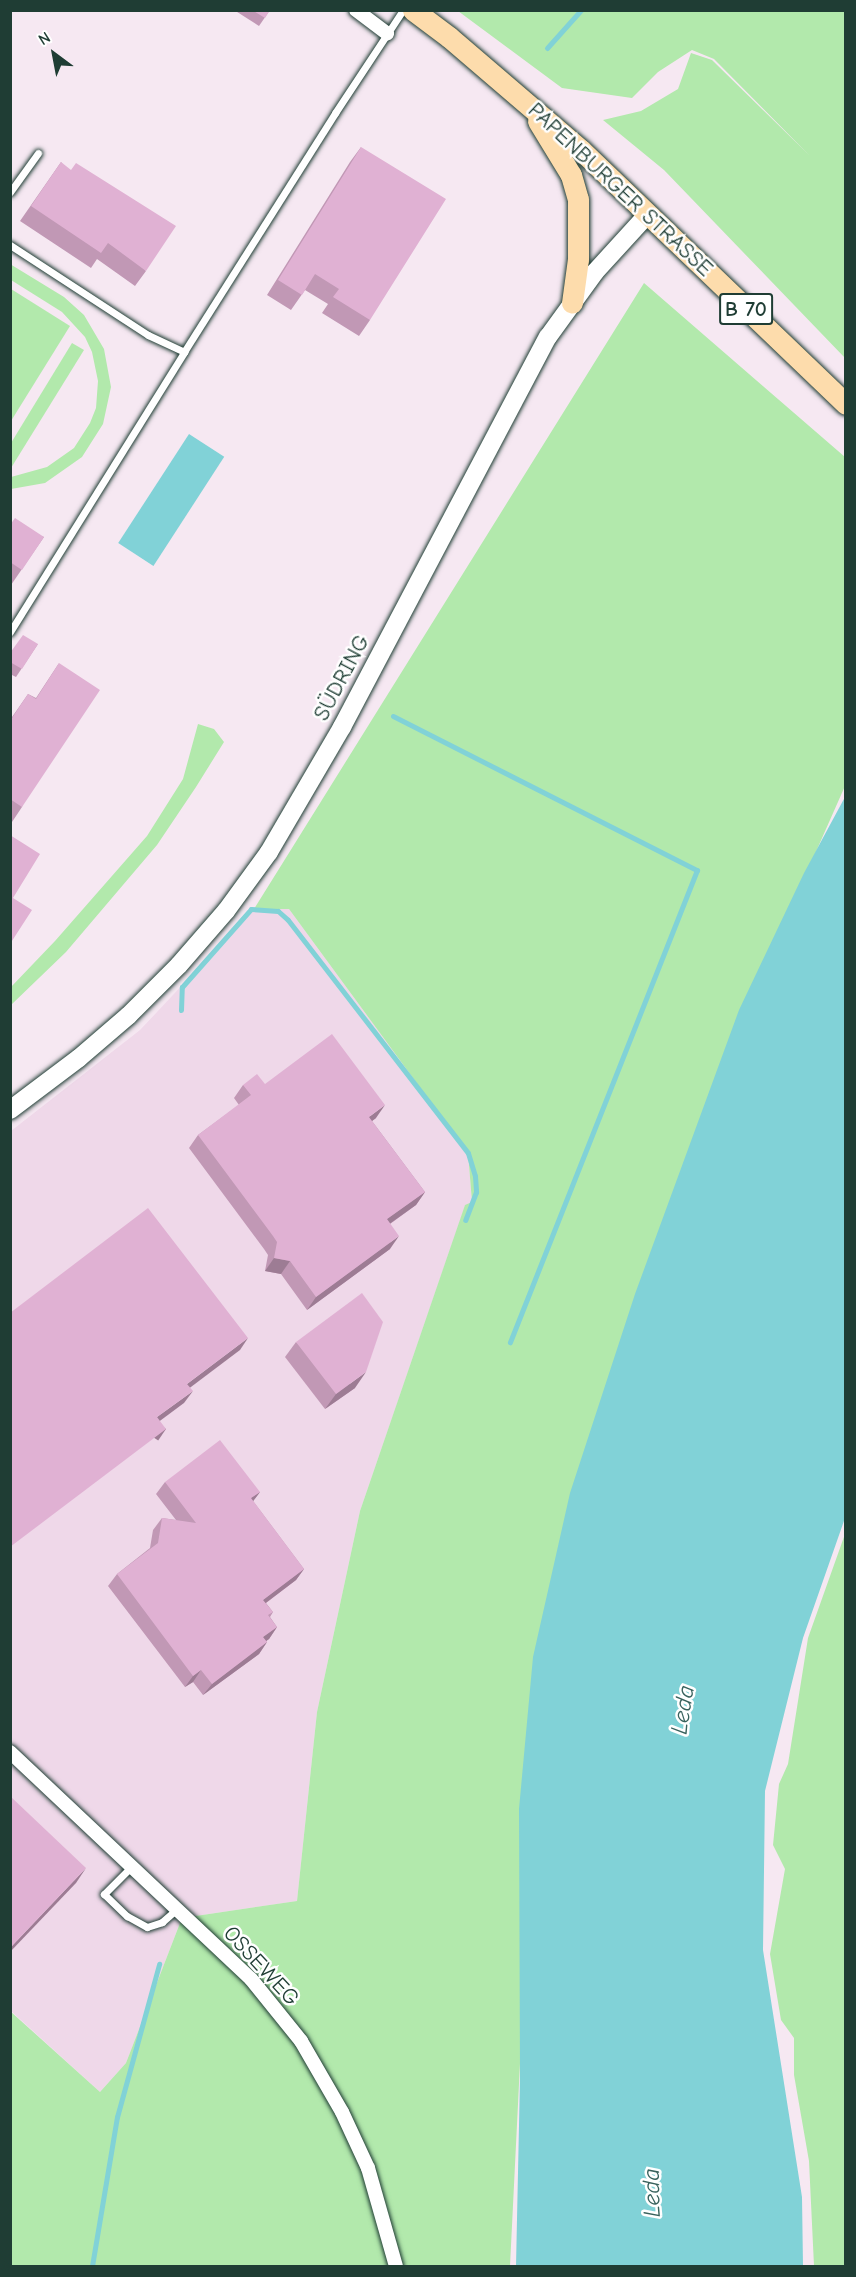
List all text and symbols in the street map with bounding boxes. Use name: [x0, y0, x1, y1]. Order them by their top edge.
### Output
north arrow: [24, 24, 84, 84]
text: N: [35, 28, 54, 49]
street label: PAPENBURGER STRASSE: [522, 98, 718, 282]
road number: B 70: [719, 291, 773, 327]
street label: SÜDRING: [308, 631, 376, 725]
water label: Leda: [665, 1684, 701, 1736]
street label: OSSEWEG: [217, 1921, 305, 2011]
water label: Leda: [637, 2168, 667, 2218]

